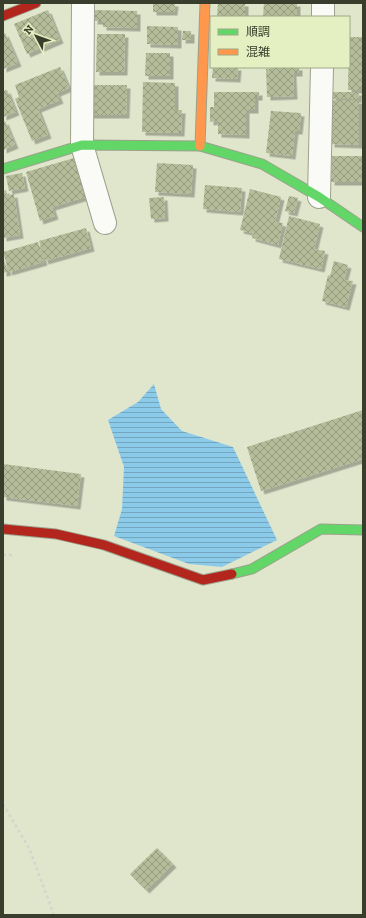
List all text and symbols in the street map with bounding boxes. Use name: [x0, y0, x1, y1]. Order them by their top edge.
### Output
north arrow: [16, 16, 56, 56]
legend: [210, 16, 350, 68]
text: N: [21, 22, 37, 37]
text: 順調: [246, 25, 270, 39]
text: 混雑: [246, 45, 270, 59]

